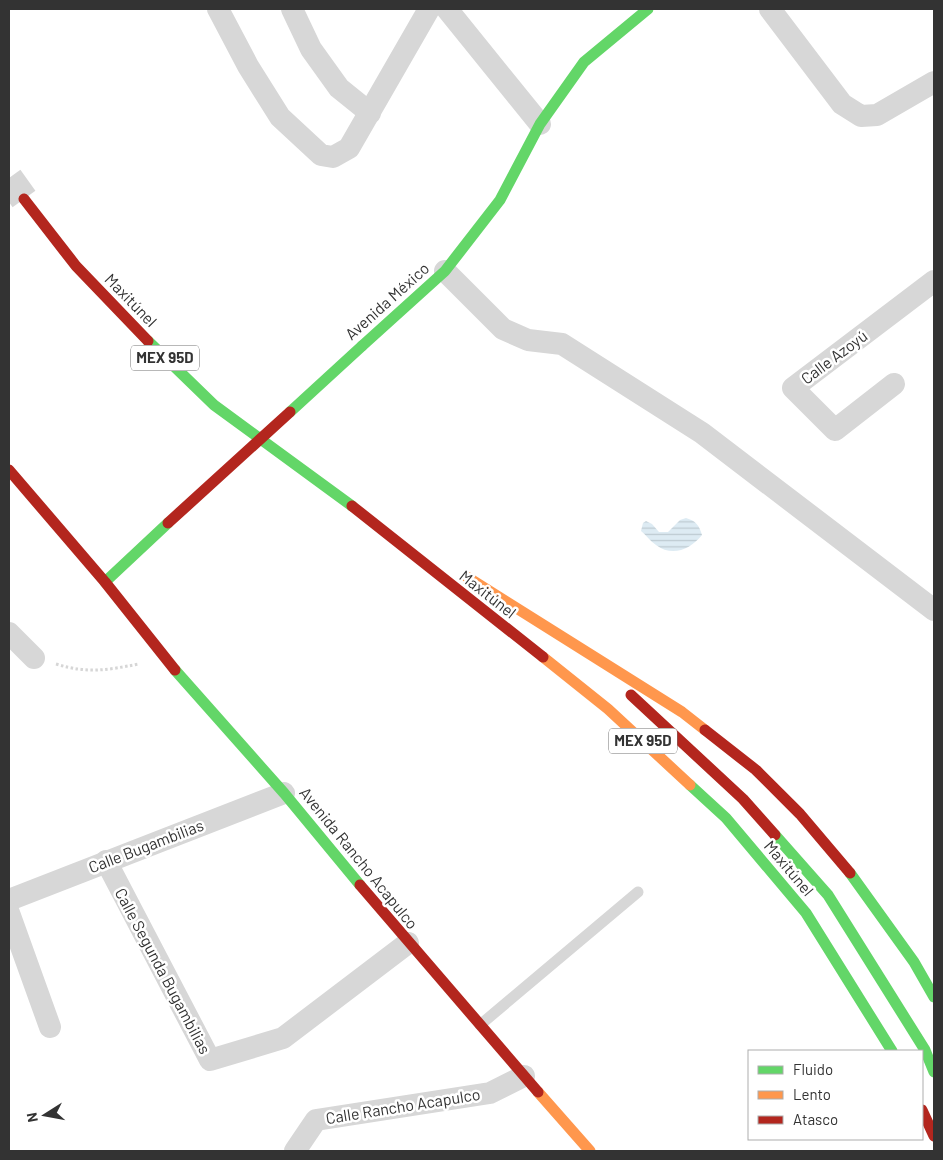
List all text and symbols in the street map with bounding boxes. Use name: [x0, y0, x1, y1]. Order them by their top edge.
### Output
street label: Avenida México: [341, 258, 433, 343]
street label: Maxitúnel: [101, 269, 161, 330]
street label: Calle Azoyú: [797, 326, 871, 388]
road number: MEX 95D: [131, 346, 199, 370]
street label: Maxitúnel: [456, 566, 520, 622]
road number: MEX 95D: [609, 728, 677, 754]
street label: Avenida Rancho Acapulco: [296, 783, 423, 933]
street label: Calle Bugambilias: [86, 815, 206, 876]
street label: Maxitúnel: [761, 836, 818, 899]
street label: Calle Segunda Bugambilias: [112, 885, 215, 1057]
legend: [748, 1050, 923, 1140]
text: Fluido: [793, 1060, 833, 1078]
street label: Calle Rancho Acapulco: [324, 1084, 482, 1127]
text: Lento: [793, 1085, 831, 1103]
north arrow: [20, 1090, 70, 1140]
text: Atasco: [793, 1110, 838, 1128]
text: N: [23, 1111, 41, 1124]

